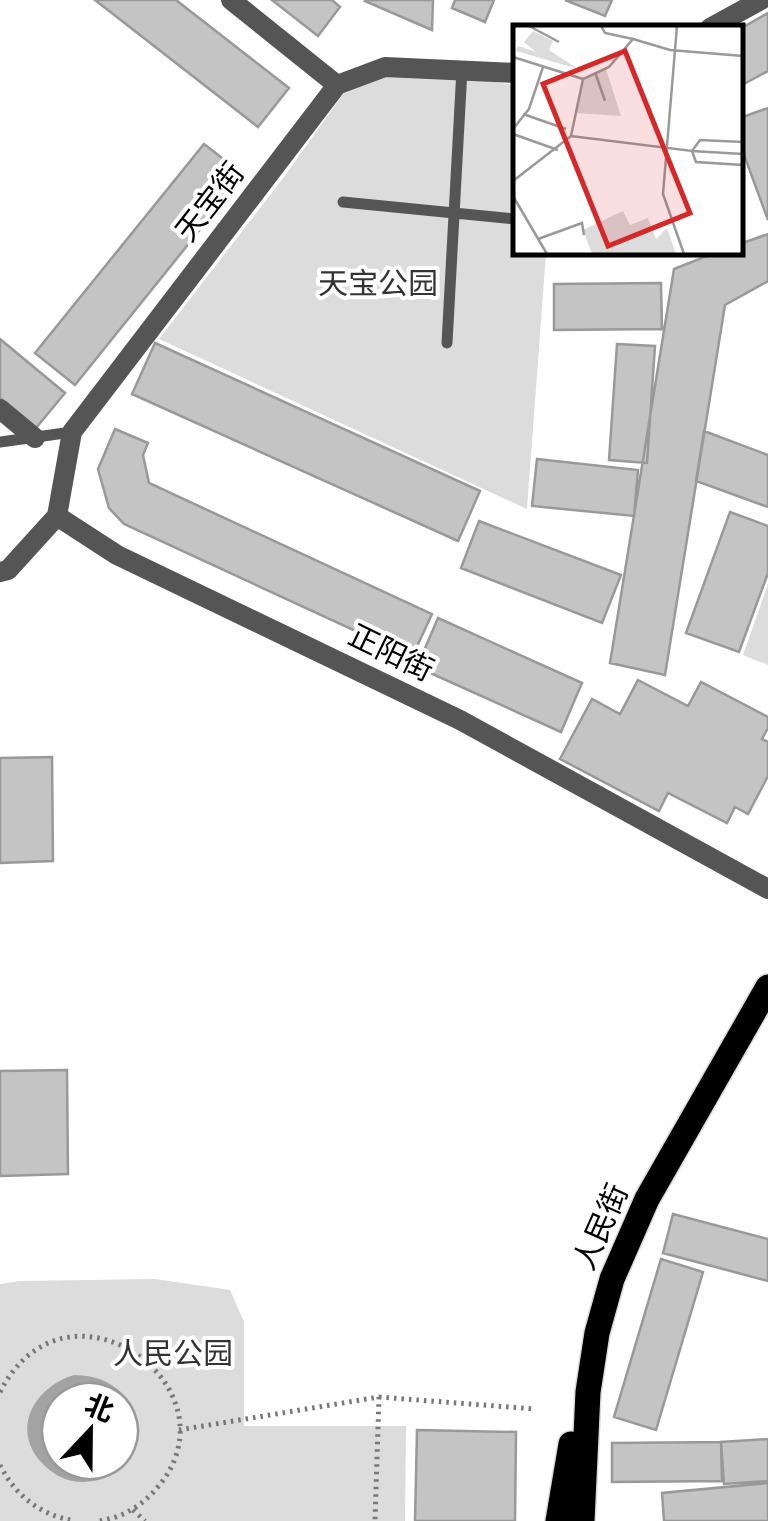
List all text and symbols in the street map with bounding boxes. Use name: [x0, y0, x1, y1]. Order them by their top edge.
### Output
inset map: [513, 25, 743, 255]
street label: 天宝街: [170, 157, 250, 247]
park label: 天宝公园: [318, 268, 438, 300]
street label: 正阳街: [344, 620, 438, 687]
street label: 人民街: [568, 1179, 634, 1275]
park label: 人民公园: [113, 1338, 233, 1370]
north arrow: [40, 1381, 140, 1481]
text: 北: [80, 1390, 118, 1428]

